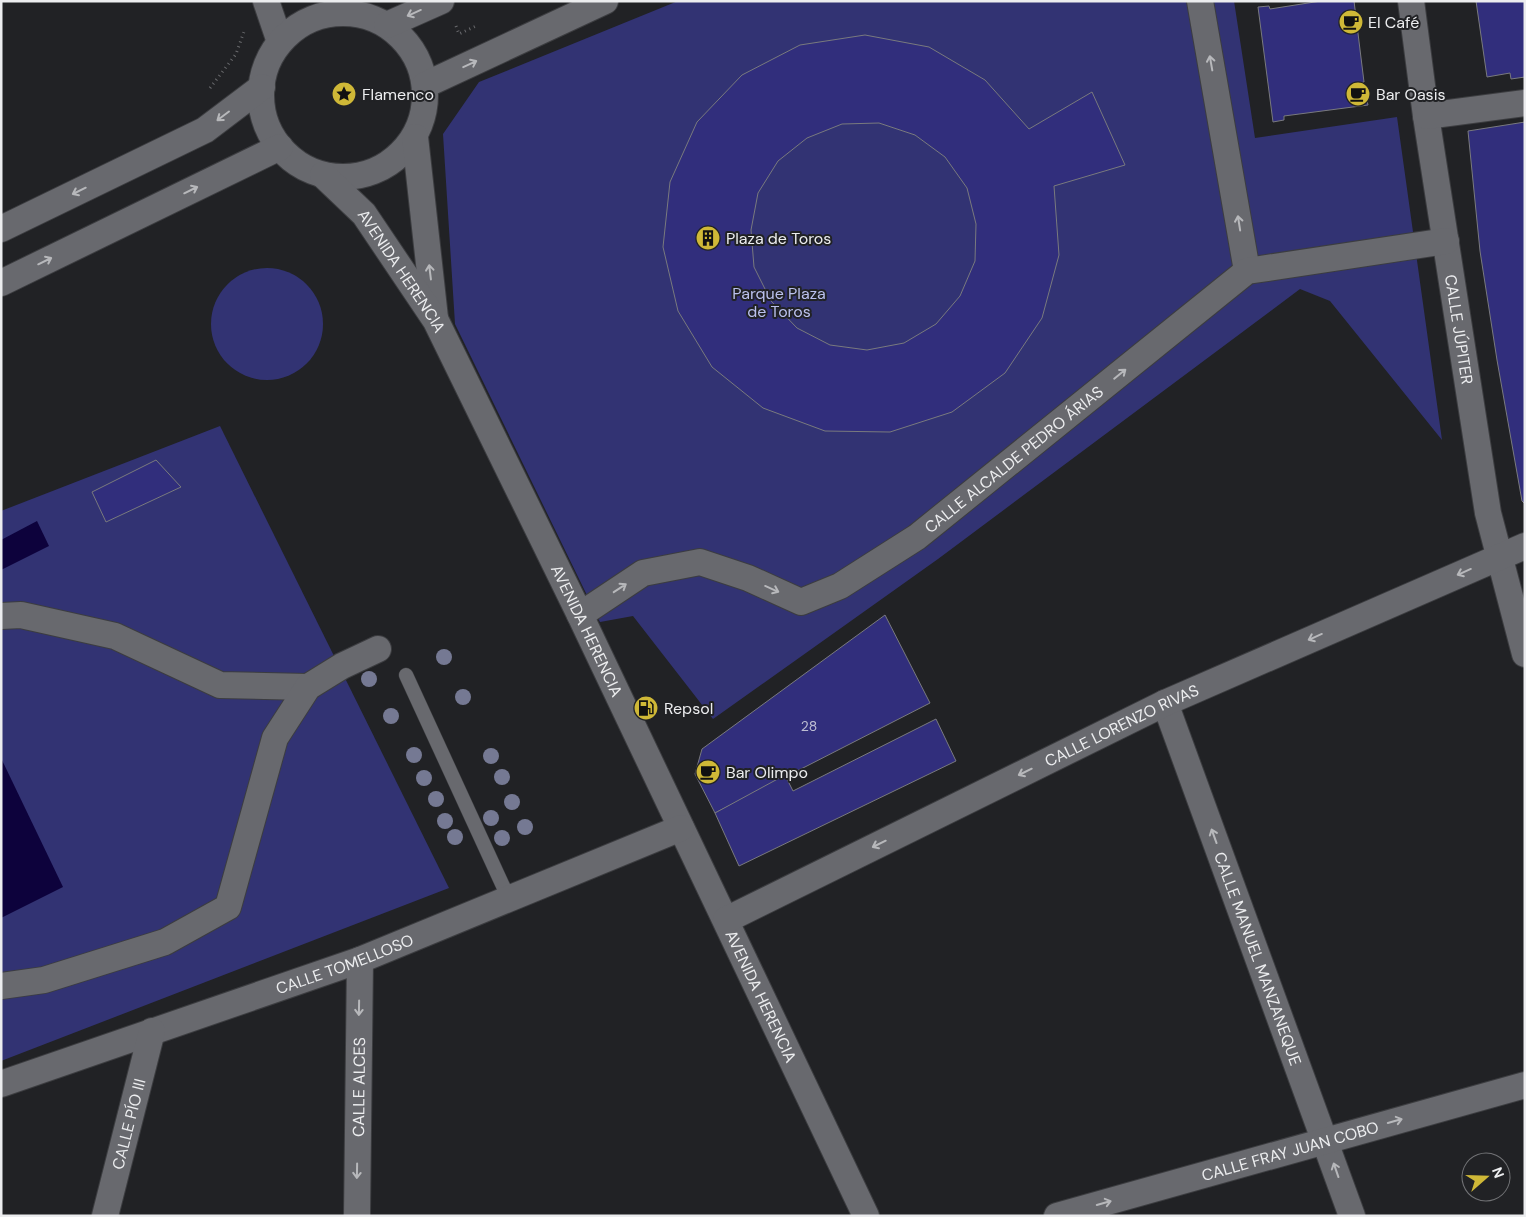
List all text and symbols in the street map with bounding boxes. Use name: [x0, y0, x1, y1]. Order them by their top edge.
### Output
one-way arrow: [407, 9, 422, 19]
cafe icon: El Café: [1338, 9, 1364, 35]
place label: El Café: [1368, 12, 1419, 33]
one-way arrow: [1206, 56, 1216, 72]
one-way arrow: [462, 59, 477, 68]
place icon: Flamenco: [331, 81, 357, 107]
cafe icon: Bar Oasis: [1345, 81, 1371, 107]
place label: Flamenco: [362, 84, 434, 105]
place label: Bar Oasis: [1376, 84, 1446, 105]
one-way arrow: [216, 111, 230, 121]
one-way arrow: [183, 185, 198, 194]
one-way arrow: [72, 187, 87, 196]
street label: AVENIDA HERENCIA: [353, 205, 450, 337]
one-way arrow: [1234, 216, 1244, 232]
building icon: Plaza de Toros: [695, 225, 721, 251]
place label: Plaza de Toros: [726, 228, 831, 249]
one-way arrow: [37, 256, 52, 266]
one-way arrow: [425, 265, 435, 281]
street label: CALLE JÚPITER: [1440, 273, 1478, 386]
park label: Parque Plaza de Toros: [732, 283, 826, 322]
one-way arrow: [1113, 368, 1126, 379]
street label: CALLE ALCALDE PEDRO ÁRIAS: [920, 381, 1108, 538]
street label: AVENIDA HERENCIA: [546, 561, 628, 701]
one-way arrow: [1457, 568, 1472, 578]
one-way arrow: [613, 583, 627, 593]
one-way arrow: [764, 585, 779, 595]
one-way arrow: [1308, 633, 1323, 643]
street label: CALLE LORENZO RIVAS: [1041, 680, 1202, 772]
fuel station icon: Repsol: [633, 695, 659, 721]
place label: Repsol: [664, 698, 713, 719]
house number: 28: [801, 717, 817, 735]
cafe icon: Bar Olimpo: [695, 759, 721, 785]
place label: Bar Olimpo: [726, 762, 808, 783]
one-way arrow: [1018, 768, 1033, 777]
one-way arrow: [1209, 829, 1218, 844]
one-way arrow: [872, 839, 887, 849]
street label: CALLE MANUEL MANZANEQUE: [1209, 849, 1306, 1068]
street label: AVENIDA HERENCIA: [720, 927, 802, 1066]
street label: CALLE TOMELLOSO: [273, 929, 417, 999]
one-way arrow: [354, 1000, 364, 1016]
street label: CALLE ALCES: [348, 1037, 370, 1137]
street label: CALLE PÍO III: [107, 1076, 150, 1172]
street label: CALLE FRAY JUAN COBO: [1199, 1116, 1381, 1186]
one-way arrow: [1387, 1116, 1403, 1126]
north arrow: [1461, 1152, 1511, 1202]
one-way arrow: [352, 1162, 362, 1179]
one-way arrow: [1331, 1162, 1340, 1178]
text: N: [1488, 1165, 1508, 1180]
one-way arrow: [1095, 1197, 1111, 1207]

